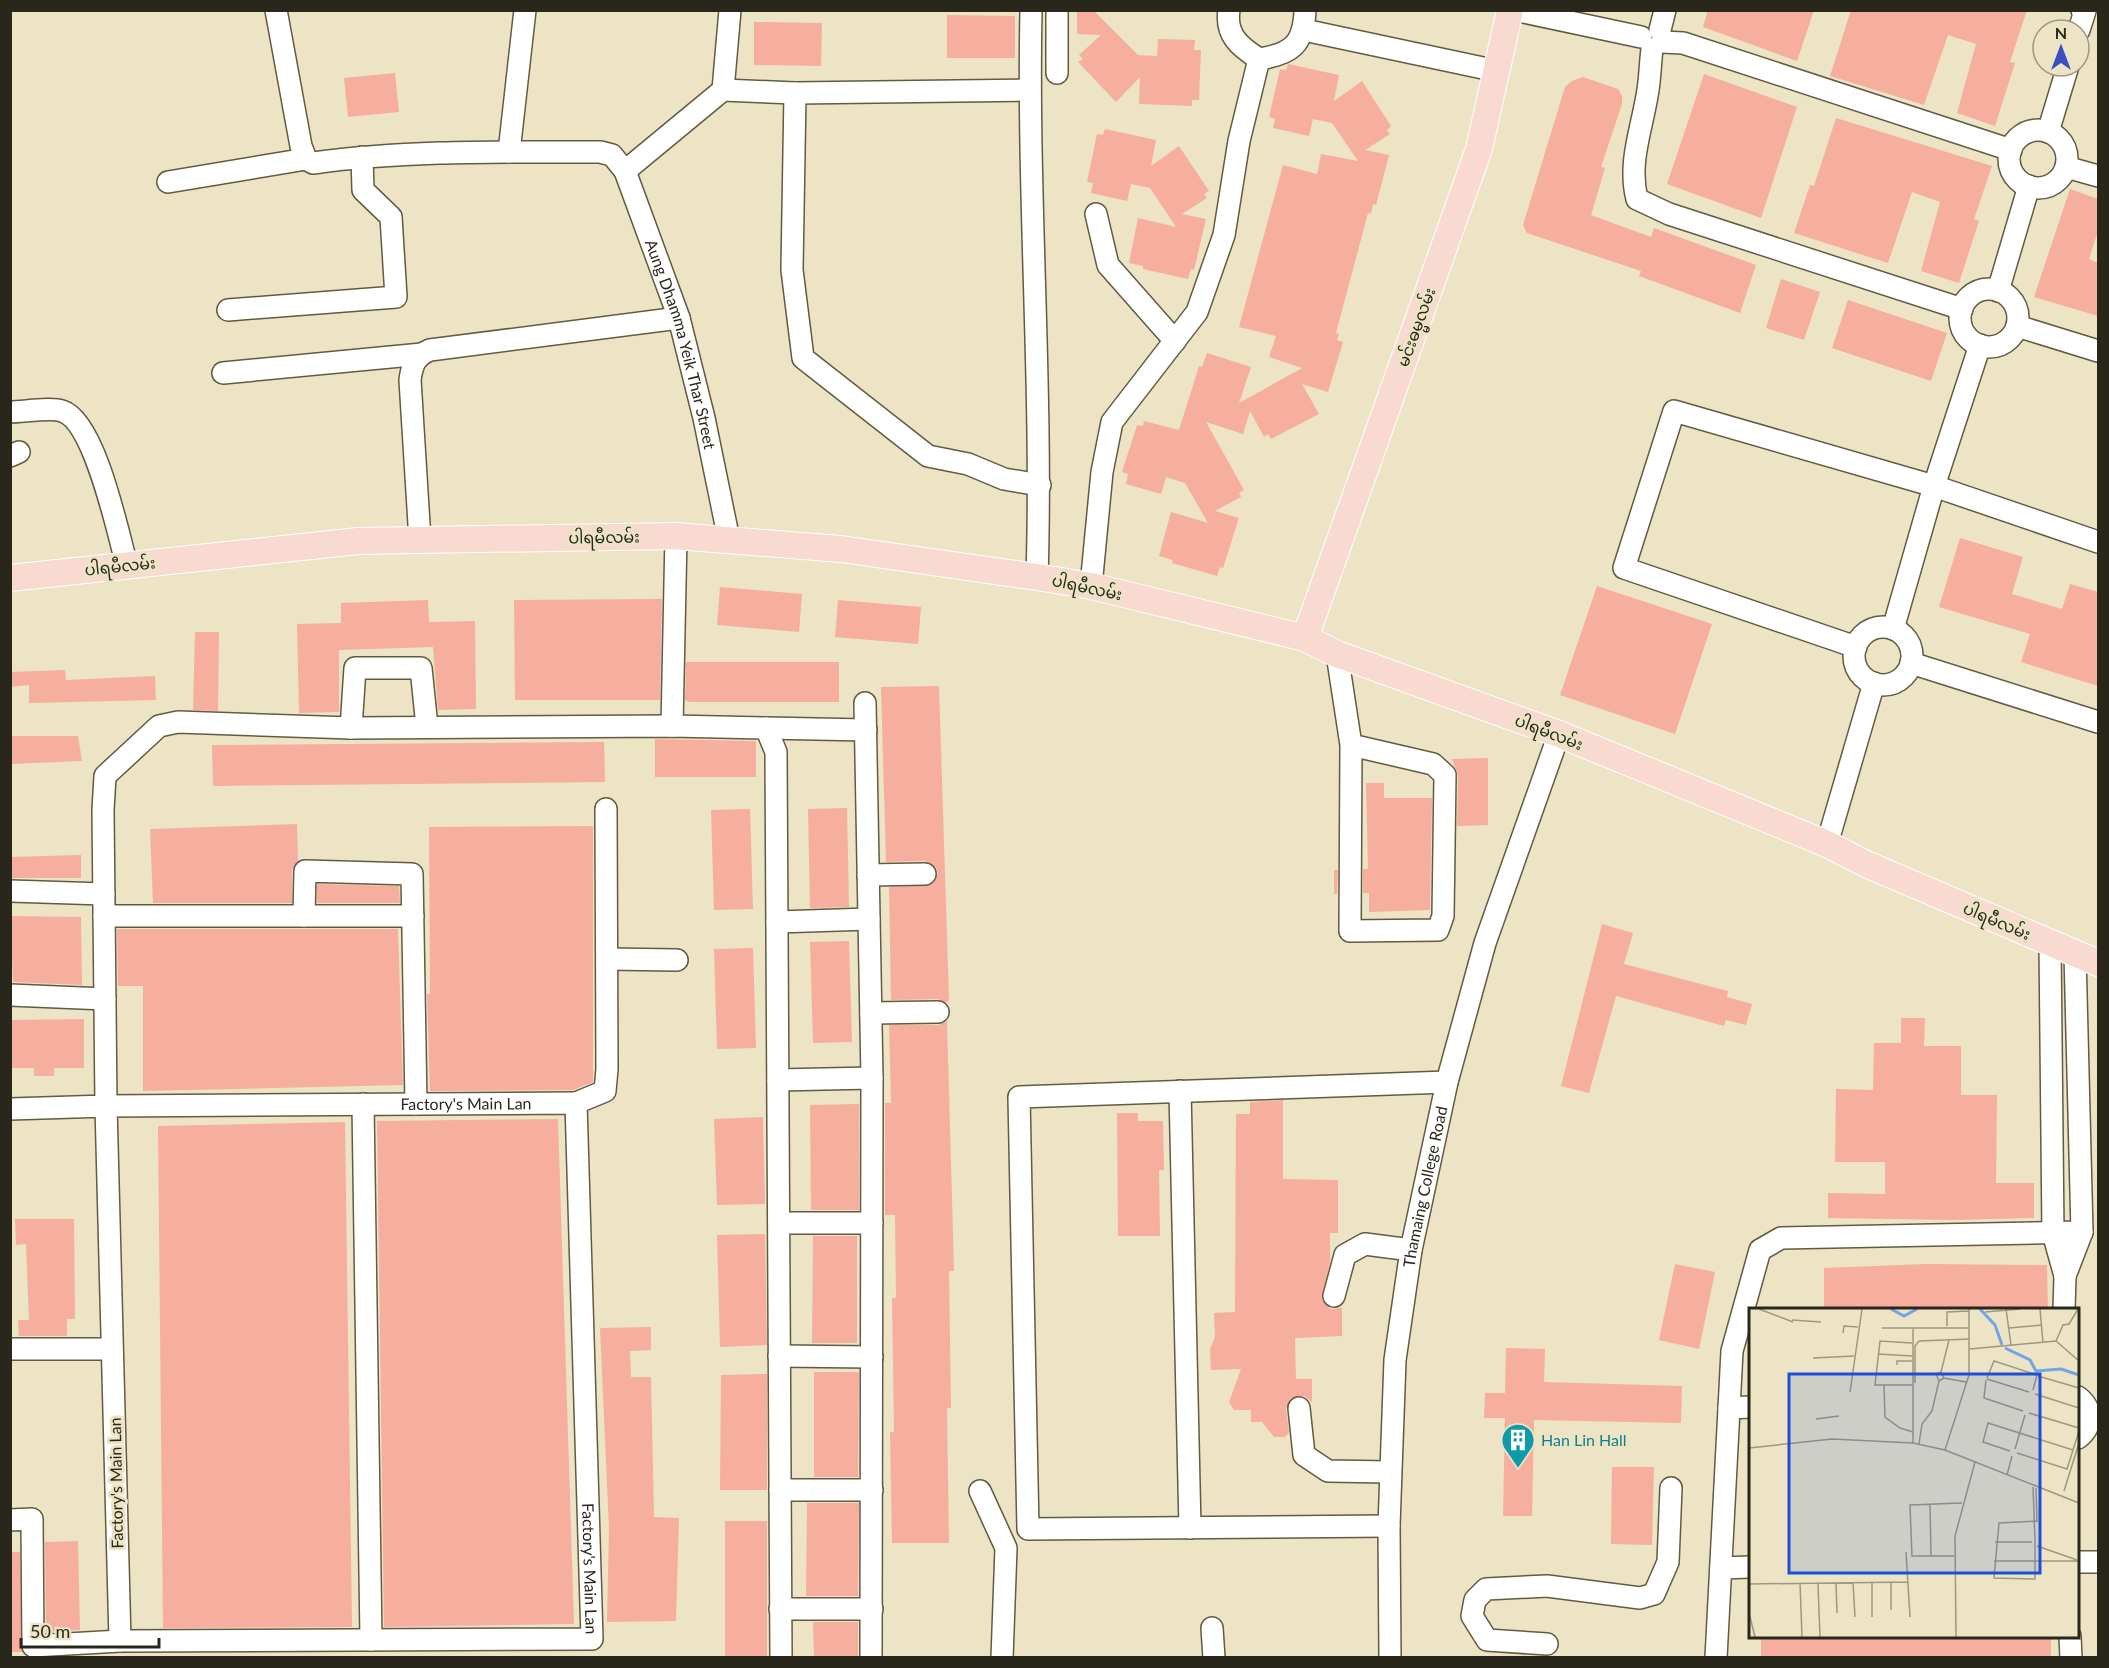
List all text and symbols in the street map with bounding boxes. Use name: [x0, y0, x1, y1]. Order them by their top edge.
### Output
north arrow: [2031, 18, 2091, 78]
text: N: [2055, 23, 2067, 42]
street label: Aung Dhamma Yeik Thar Street: [642, 236, 720, 451]
street label: မင်းဓမ္မလမ်း: [1392, 284, 1444, 371]
street label: ပါရမီလမ်း: [568, 525, 640, 552]
street label: ပါရမီလမ်း: [83, 551, 157, 584]
street label: ပါရမီလမ်း: [1049, 569, 1124, 608]
street label: ပါရမီလမ်း: [1511, 709, 1586, 758]
street label: ပါရမီလမ်း: [1959, 897, 2034, 948]
street label: Factory's Main Lan: [400, 1093, 532, 1113]
street label: Thamaing College Road: [1399, 1104, 1451, 1269]
inset map: [1749, 1308, 2079, 1638]
street label: Factory's Main Lan: [105, 1417, 126, 1549]
building icon: Han Lin Hall: [1500, 1422, 1536, 1469]
place label: Han Lin Hall: [1541, 1430, 1627, 1449]
street label: Factory's Main Lan: [579, 1503, 602, 1635]
scale bar: [21, 1611, 159, 1649]
text: 50 m: [30, 1620, 70, 1642]

